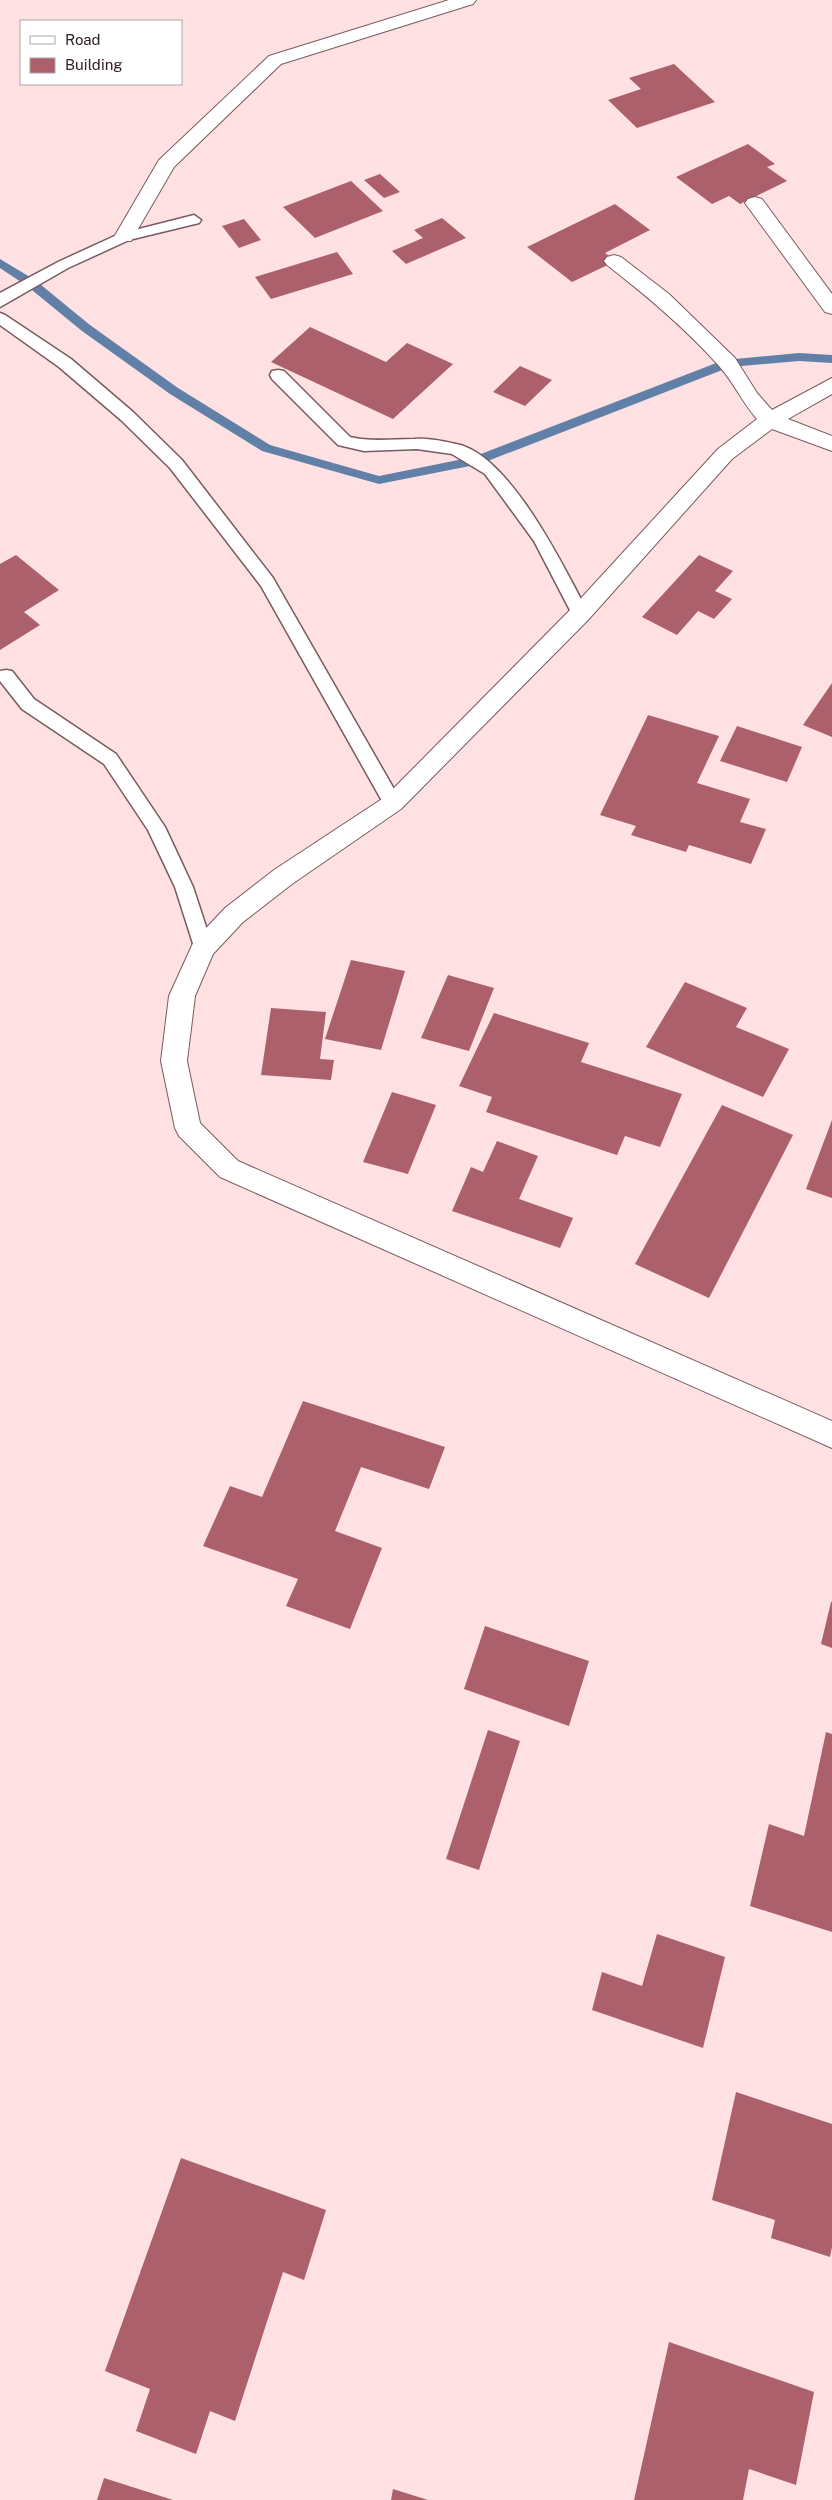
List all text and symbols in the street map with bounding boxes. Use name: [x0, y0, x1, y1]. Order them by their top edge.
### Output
legend: [20, 20, 182, 85]
text: Road: [65, 31, 101, 48]
text: Building: [65, 56, 123, 73]

